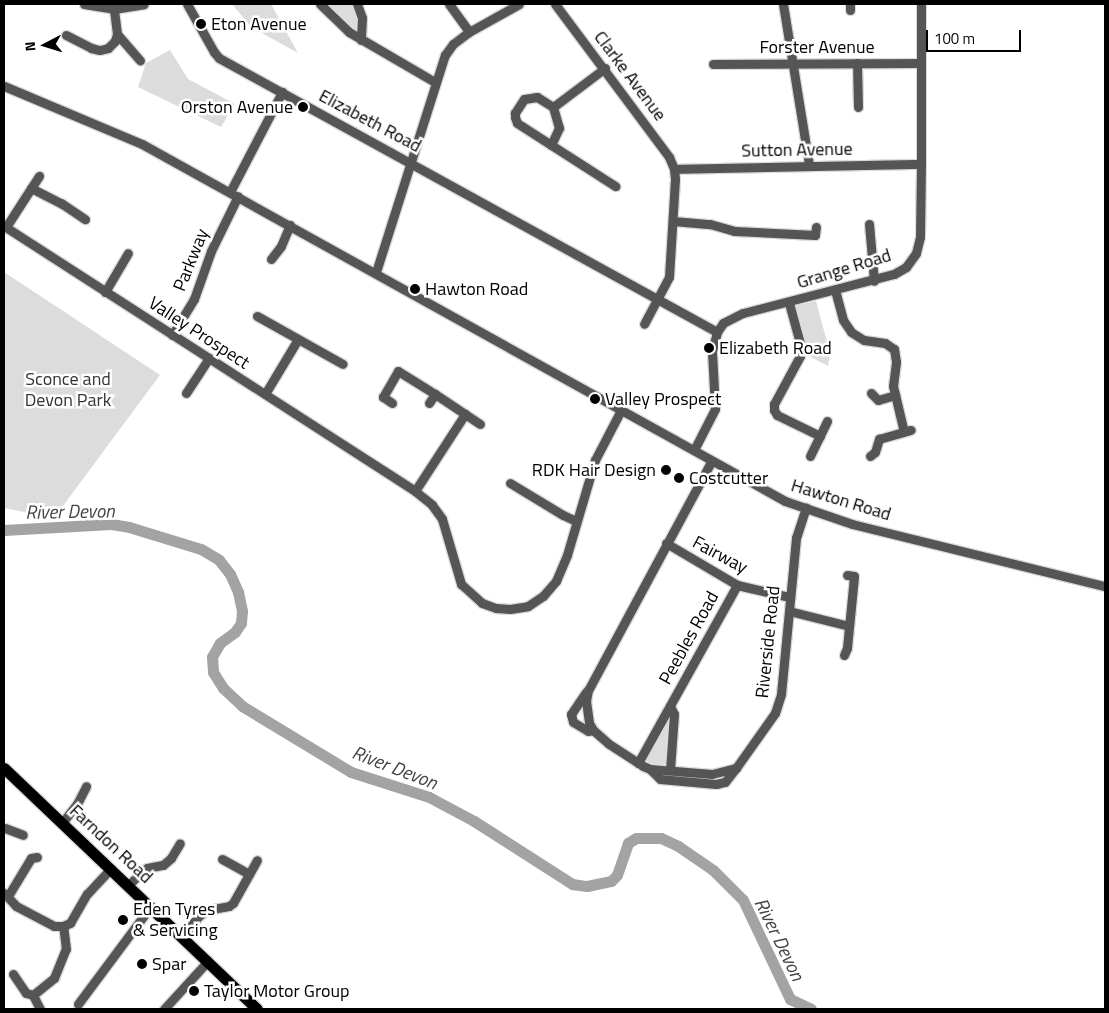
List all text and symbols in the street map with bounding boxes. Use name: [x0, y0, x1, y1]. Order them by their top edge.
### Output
place label: Eton Avenue: [211, 13, 307, 35]
marker: Eton Avenue: [195, 18, 207, 30]
north arrow: [20, 20, 70, 70]
scale bar: [929, 20, 1024, 52]
street label: Clarke Avenue: [589, 27, 671, 125]
text: 100 m: [934, 27, 975, 50]
street label: Forster Avenue: [759, 36, 875, 58]
text: N: [19, 41, 40, 52]
street label: Elizabeth Road: [315, 85, 425, 157]
place label: Orston Avenue: [181, 96, 293, 118]
marker: Orston Avenue: [297, 101, 309, 113]
street label: Sutton Avenue: [741, 138, 853, 162]
street label: Parkway: [169, 225, 213, 295]
street label: Grange Road: [794, 244, 894, 294]
place label: Hawton Road: [425, 278, 528, 300]
marker: Hawton Road: [409, 283, 421, 295]
street label: Valley Prospect: [144, 292, 254, 374]
place label: Elizabeth Road: [719, 337, 832, 359]
marker: Elizabeth Road: [703, 342, 715, 354]
park label: Sconce and Devon Park: [25, 369, 111, 412]
place label: Valley Prospect: [605, 388, 721, 410]
marker: Valley Prospect: [589, 393, 601, 405]
place label: RDK Hair Design: [532, 459, 656, 481]
marker: RDK Hair Design: [660, 464, 672, 476]
place label: Costcutter: [689, 467, 768, 489]
marker: Costcutter: [673, 472, 685, 484]
street label: Hawton Road: [788, 475, 894, 525]
water label: River Devon: [25, 499, 115, 523]
street label: Fairway: [689, 532, 751, 578]
street label: Riverside Road: [751, 585, 785, 699]
street label: Peebles Road: [655, 588, 723, 688]
water label: River Devon: [349, 740, 441, 794]
street label: Farndon Road: [65, 800, 157, 888]
water label: River Devon: [750, 894, 810, 984]
place label: Eden Tyres & Servicing: [133, 899, 218, 942]
marker: Eden Tyres & Servicing: [117, 914, 129, 926]
place label: Spar: [152, 953, 186, 975]
marker: Spar: [136, 958, 148, 970]
place label: Taylor Motor Group: [204, 980, 349, 1002]
marker: Taylor Motor Group: [188, 985, 200, 997]

